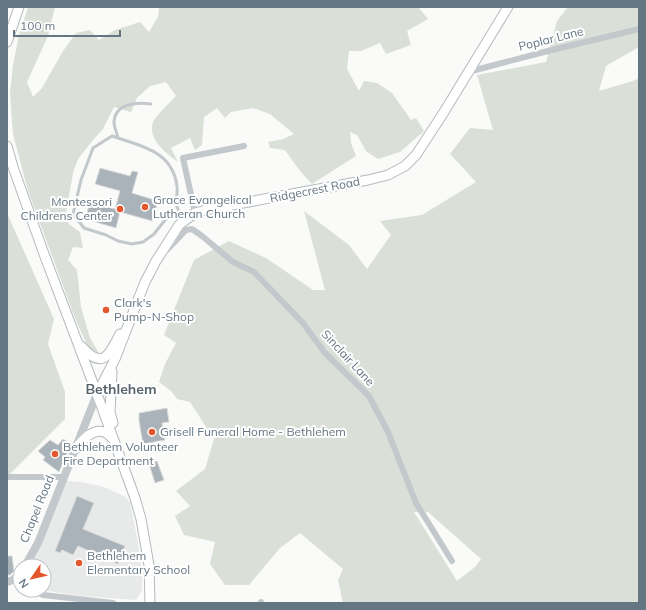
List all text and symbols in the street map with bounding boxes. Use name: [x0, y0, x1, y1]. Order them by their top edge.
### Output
scale bar: [14, 12, 120, 38]
text: 100 m: [20, 18, 55, 33]
street label: Poplar Lane: [517, 23, 585, 54]
street label: Ridgecrest Road: [269, 173, 361, 206]
place label: Grace Evangelical Lutheran Church: [153, 192, 252, 221]
place label: Montessori Childrens Center: [21, 194, 113, 223]
marker: Grace Evangelical Lutheran Church: [140, 202, 150, 212]
marker: Montessori Childrens Center: [115, 204, 125, 214]
place label: Clark's Pump-N-Shop: [114, 295, 194, 324]
marker: Clark's Pump-N-Shop: [101, 305, 111, 315]
street label: Sinclair Lane: [319, 327, 378, 389]
district label: Bethlehem: [85, 380, 157, 398]
place label: Grisell Funeral Home - Bethlehem: [160, 424, 346, 439]
marker: Grisell Funeral Home - Bethlehem: [147, 427, 157, 437]
place label: Bethlehem Volunteer Fire Department: [63, 439, 179, 468]
marker: Bethlehem Volunteer Fire Department: [50, 449, 60, 459]
street label: Chapel Road: [16, 473, 57, 545]
place label: Bethlehem Elementary School: [87, 548, 190, 577]
north arrow: [12, 558, 52, 598]
marker: Bethlehem Elementary School: [74, 558, 84, 568]
text: N: [16, 576, 32, 591]

